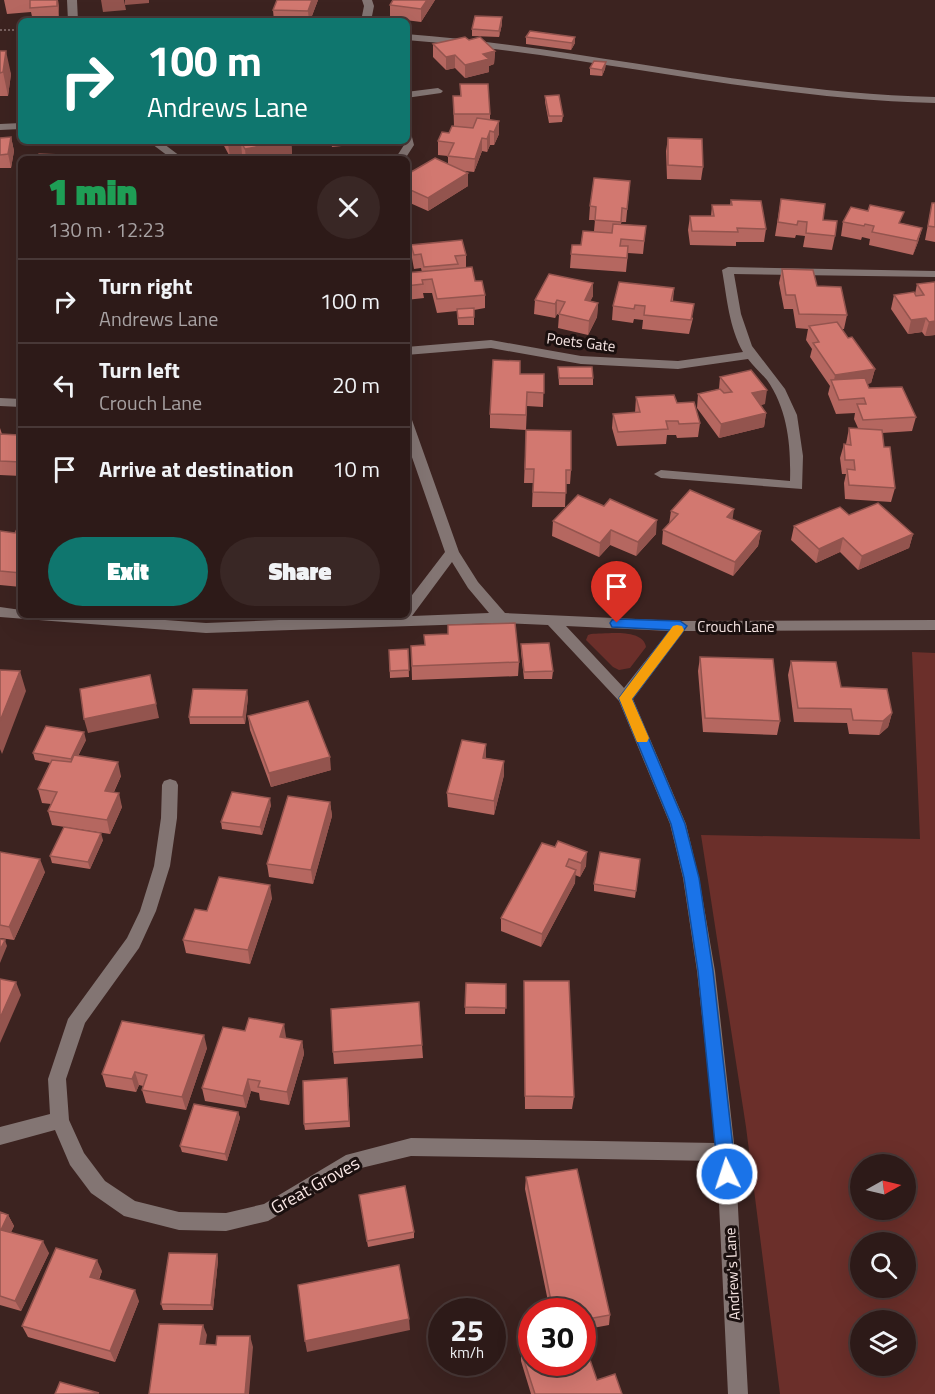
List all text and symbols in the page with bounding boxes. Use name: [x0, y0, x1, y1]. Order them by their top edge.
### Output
text: 100 m: [147, 28, 262, 92]
icon: right: [48, 42, 126, 120]
text: Andrews Lane: [147, 86, 308, 127]
text: 1 min: [48, 164, 137, 219]
button: close: [317, 176, 380, 239]
text: 130 m · 12:23: [48, 214, 165, 245]
text: Turn right: [99, 269, 193, 303]
text: 100 m: [320, 284, 380, 318]
icon: right: [48, 285, 81, 318]
text: Andrews Lane: [99, 303, 218, 334]
street label: Poets Gate: [545, 326, 617, 358]
text: Turn left: [99, 353, 180, 387]
text: 20 m: [332, 368, 380, 402]
icon: left: [48, 369, 81, 402]
text: Crouch Lane: [99, 387, 202, 418]
text: Arrive at destination: [99, 452, 294, 486]
text: 10 m: [332, 452, 380, 486]
icon: arrive: [48, 453, 81, 486]
button: Exit: [48, 537, 208, 606]
button: Share: [220, 537, 380, 606]
pin: [591, 561, 642, 623]
icon: arrive: [600, 570, 633, 603]
street label: Crouch Lane: [697, 615, 775, 638]
position arrow: [695, 1142, 759, 1206]
street label: Great Groves: [266, 1149, 364, 1221]
north arrow: [850, 1154, 916, 1220]
map controls: [850, 1154, 916, 1376]
street label: Andrew's Lane: [718, 1227, 746, 1321]
button: search: [850, 1232, 916, 1298]
speed limit sign: 30: [518, 1298, 596, 1376]
text: 25: [450, 1307, 484, 1353]
button: layers: [850, 1310, 916, 1376]
text: km/h: [450, 1341, 484, 1364]

